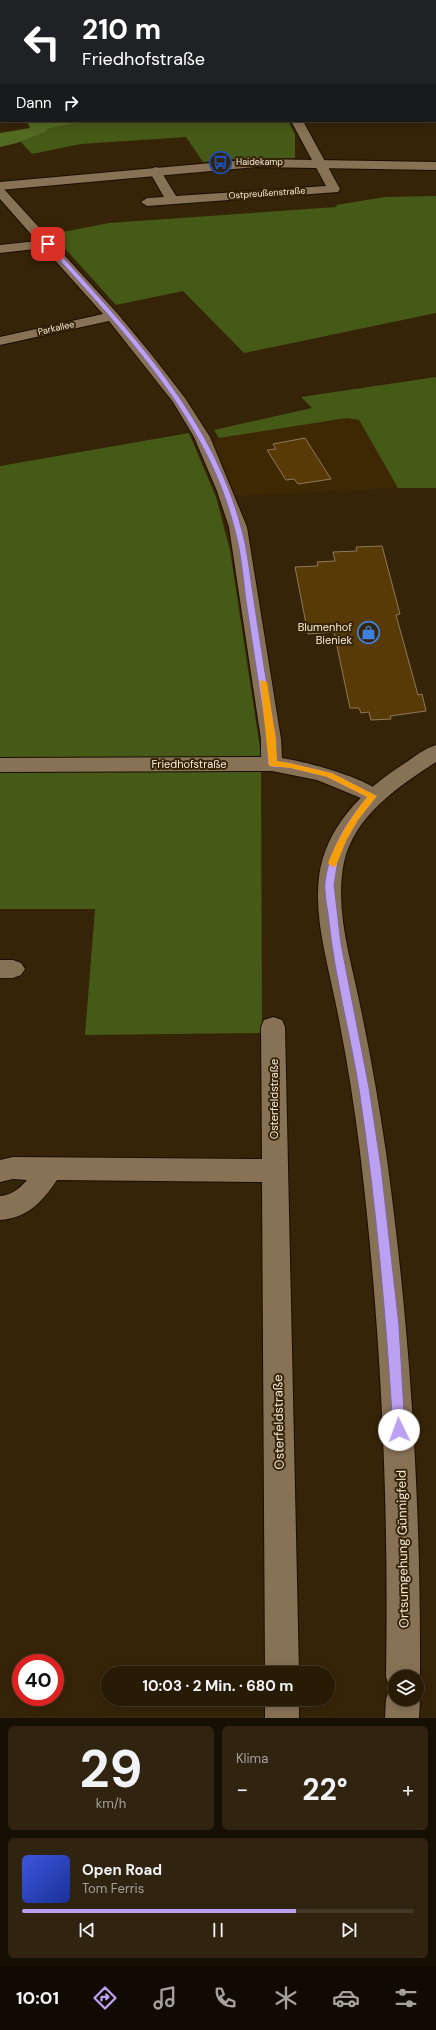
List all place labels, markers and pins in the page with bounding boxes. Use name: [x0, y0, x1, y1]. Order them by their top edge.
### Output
bus stop icon: Haidekamp: [207, 149, 233, 175]
place label: Haidekamp: [236, 156, 283, 168]
pin: [31, 227, 65, 261]
place label: Blumenhof Bieniek: [298, 620, 352, 647]
shop icon: Blumenhof Bieniek: [355, 620, 381, 646]

